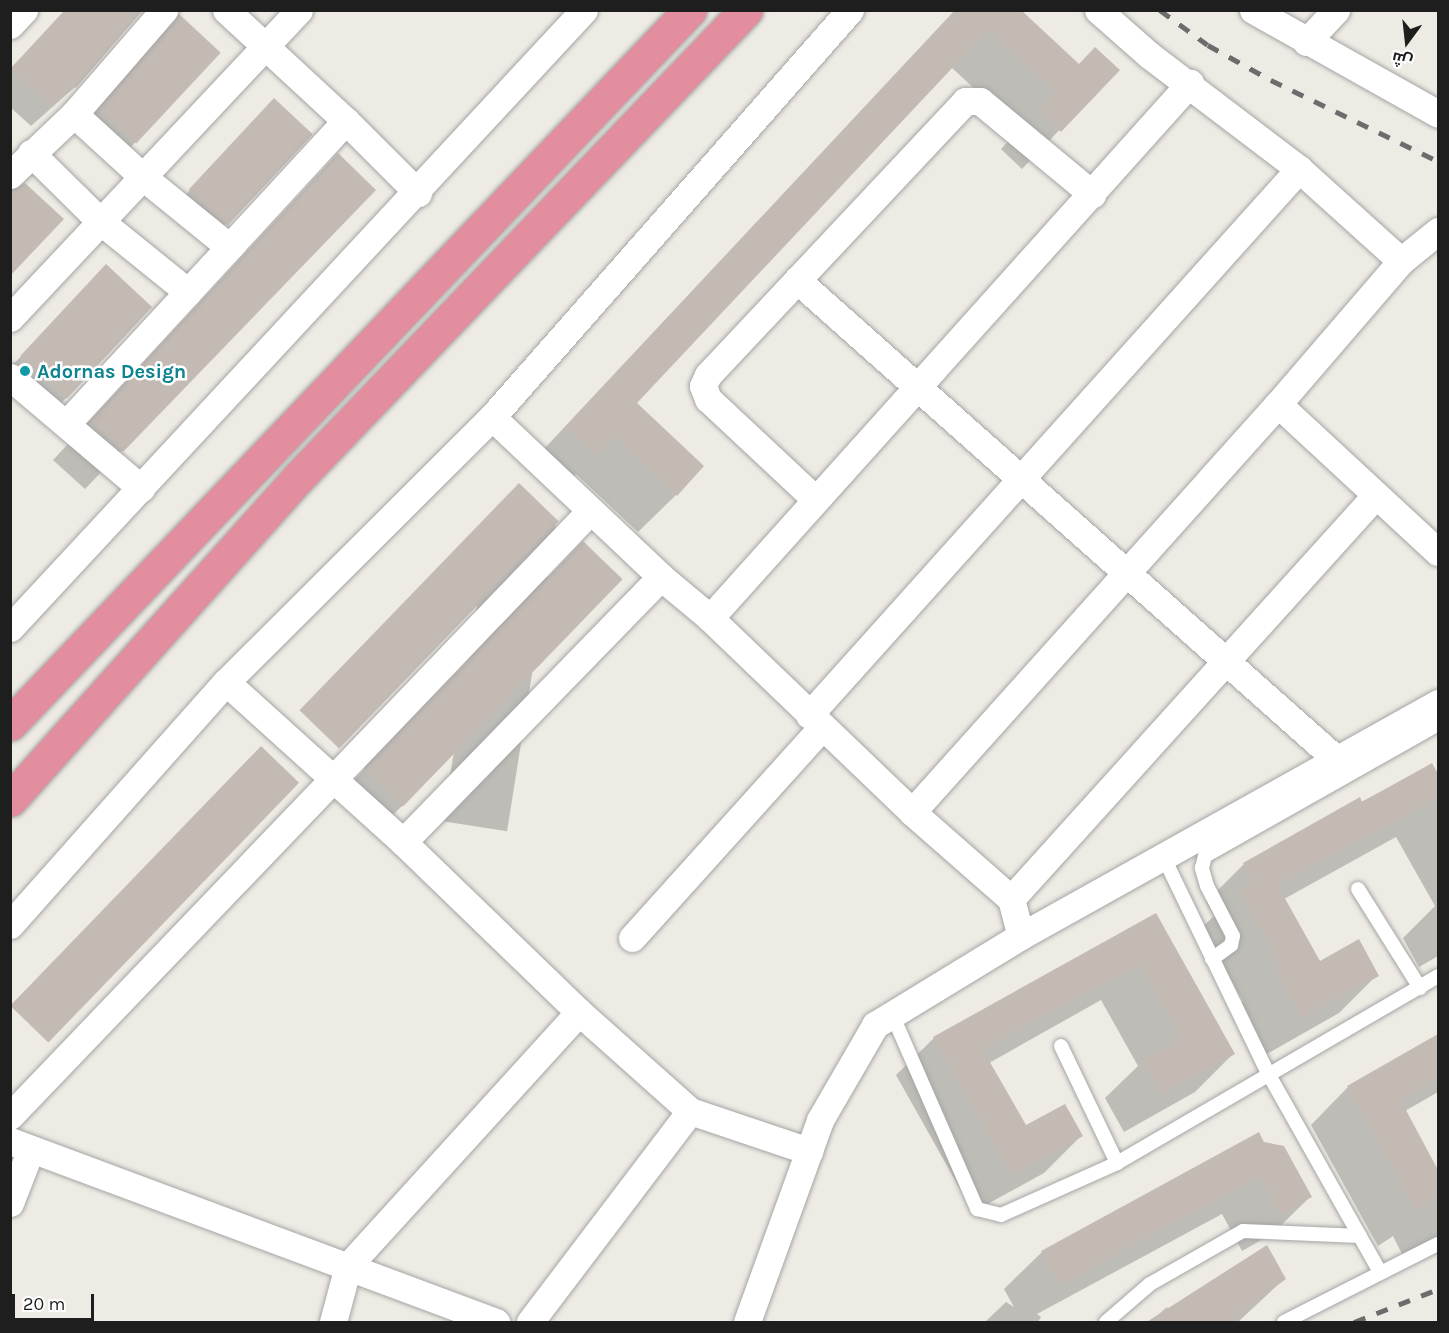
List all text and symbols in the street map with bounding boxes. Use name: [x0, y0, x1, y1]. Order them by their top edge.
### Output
north arrow: [1377, 12, 1437, 72]
text: ش: [1390, 48, 1415, 72]
place label: Adornas Design: [37, 359, 186, 383]
marker: Adornas Design: [18, 364, 32, 378]
scale bar: [15, 1282, 98, 1320]
text: 20 m: [23, 1293, 65, 1315]

